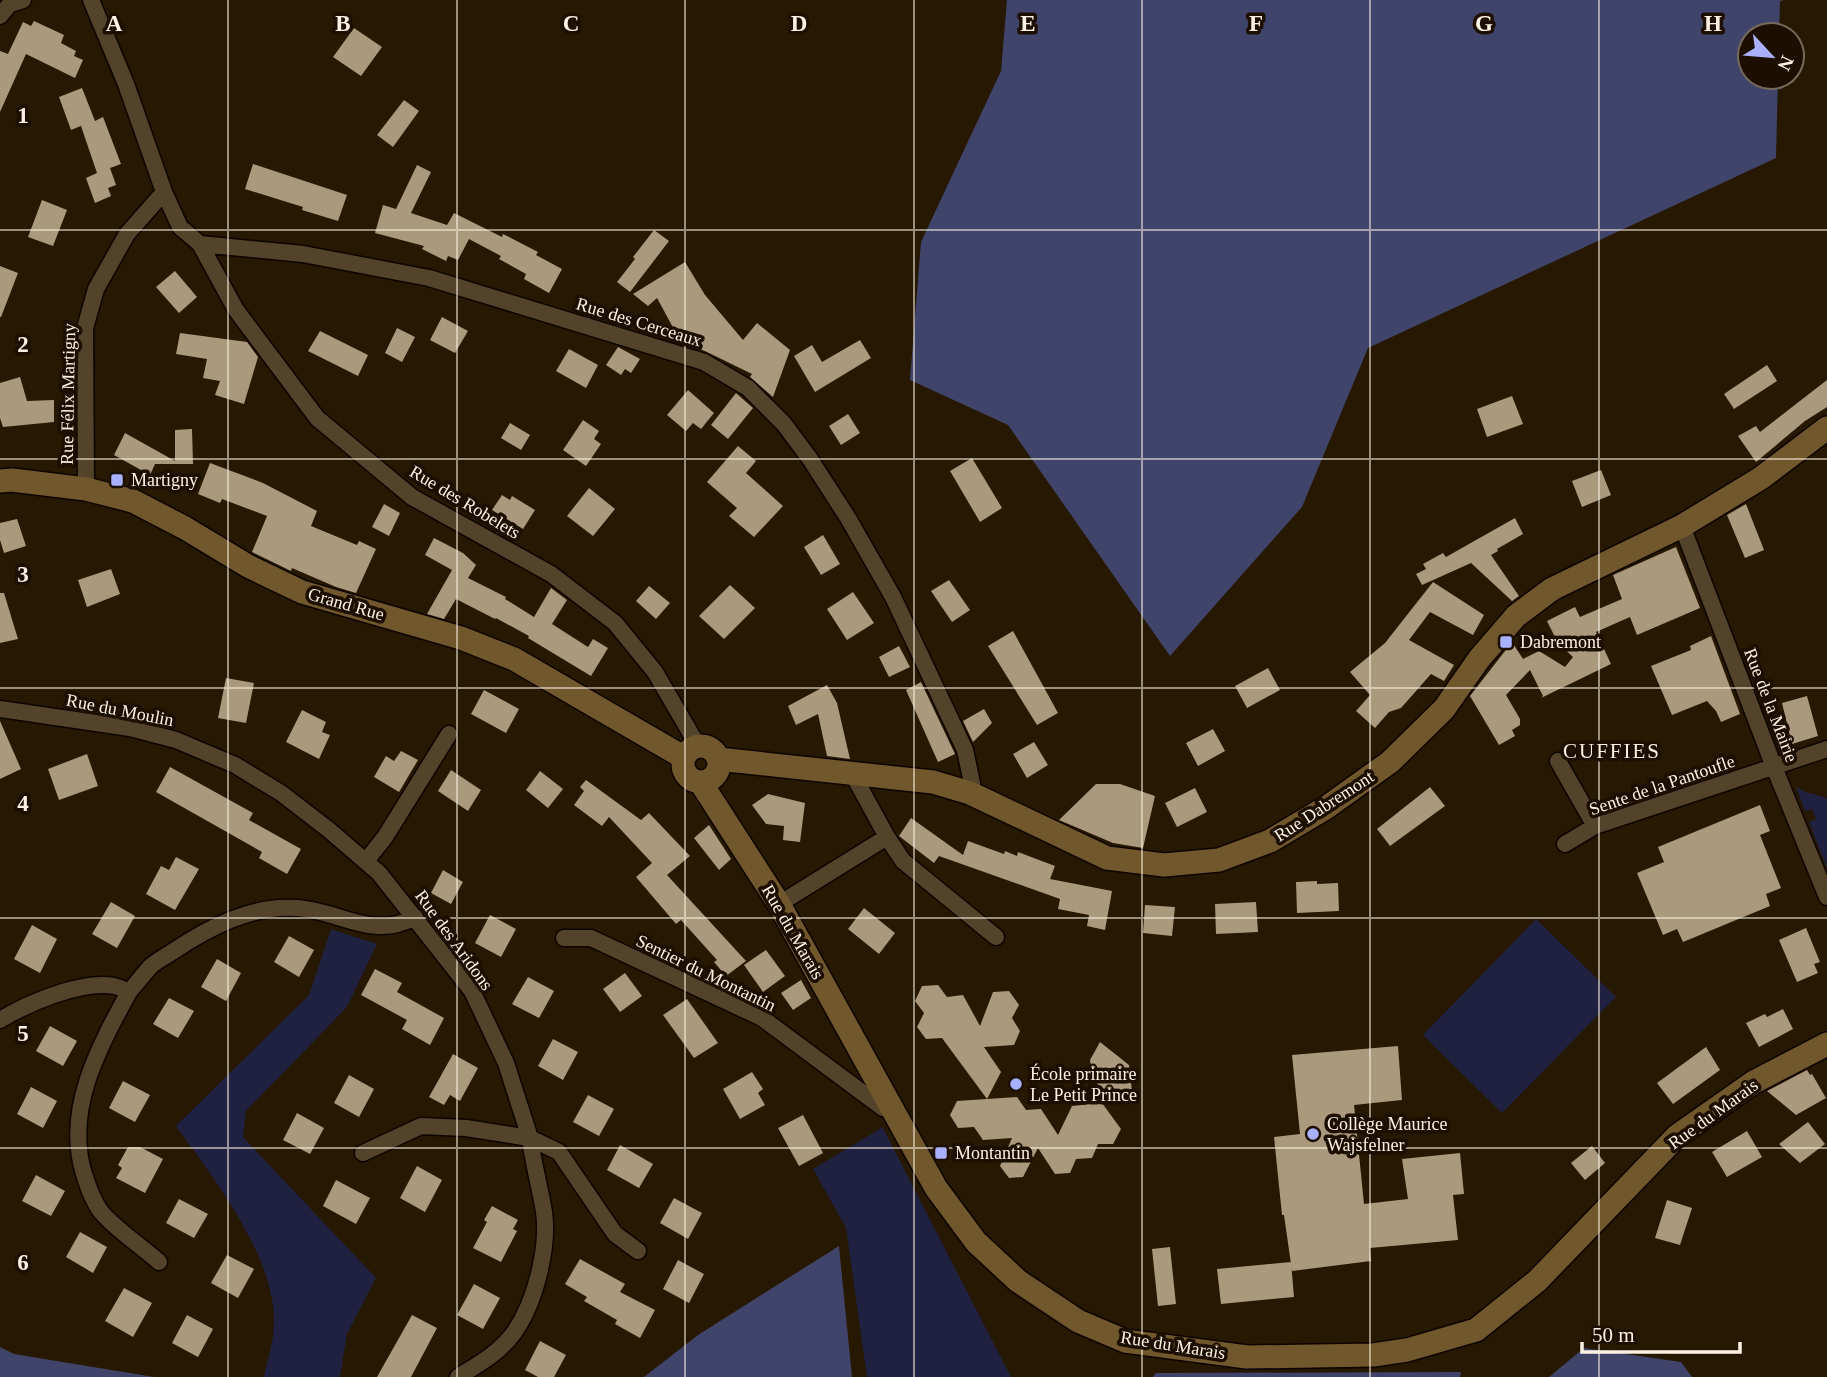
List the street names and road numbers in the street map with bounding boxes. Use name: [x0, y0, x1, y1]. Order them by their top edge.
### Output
street label: Rue des Cerceaux: [574, 293, 704, 351]
street label: Rue Félix Martigny: [57, 323, 79, 465]
street label: Rue des Robelets: [406, 461, 524, 543]
street label: Grand Rue: [306, 584, 386, 624]
street label: Rue de la Mairie: [1740, 645, 1802, 765]
street label: Rue du Moulin: [65, 690, 175, 730]
street label: Sente de la Pantoufle: [1587, 751, 1737, 819]
street label: Rue Dabremont: [1271, 766, 1377, 846]
street label: Rue du Marais: [758, 881, 828, 983]
street label: Rue des Aridons: [411, 886, 497, 994]
street label: Sentier du Montantin: [633, 930, 779, 1016]
street label: Rue du Marais: [1664, 1075, 1762, 1153]
street label: Rue du Marais: [1119, 1327, 1227, 1363]

